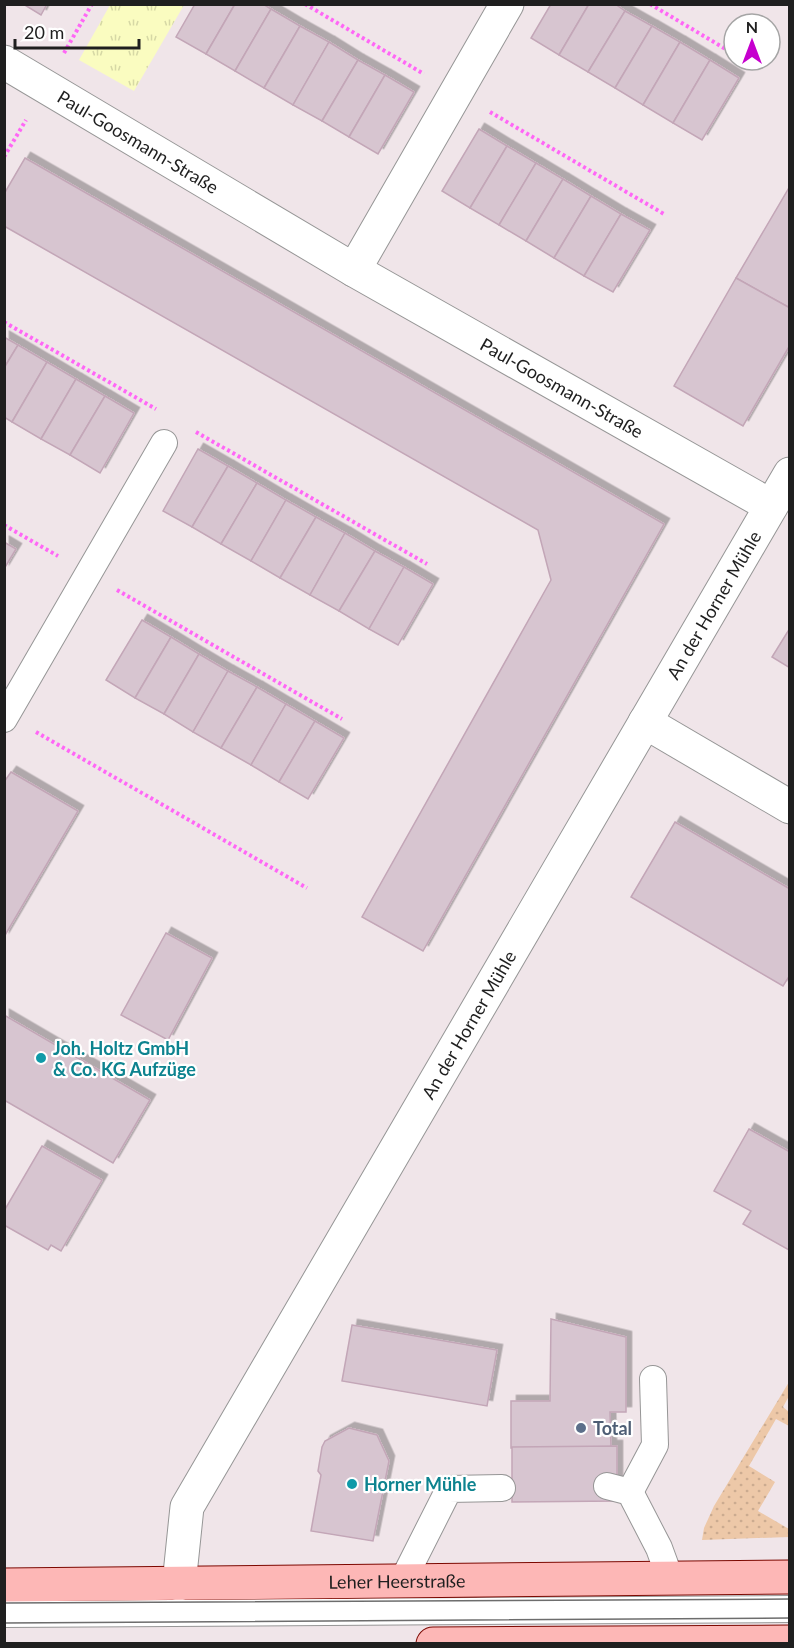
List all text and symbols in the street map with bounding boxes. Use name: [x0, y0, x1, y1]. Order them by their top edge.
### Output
scale bar: [15, 12, 140, 50]
north arrow: [722, 12, 782, 72]
text: N: [746, 17, 758, 36]
text: 20 m: [24, 21, 64, 43]
street label: Paul-Goosmann-Straße: [54, 85, 223, 198]
street label: Paul-Goosmann-Straße: [477, 333, 647, 442]
street label: An der Horner Mühle: [662, 527, 766, 683]
street label: An der Horner Mühle: [417, 946, 521, 1103]
place label: Joh. Holtz GmbH & Co. KG Aufzüge: [53, 1037, 196, 1080]
marker: Joh. Holtz GmbH & Co. KG Aufzüge: [34, 1051, 48, 1065]
place label: Total: [593, 1417, 632, 1439]
marker: Total: [574, 1421, 588, 1435]
place label: Horner Mühle: [364, 1473, 477, 1495]
marker: Horner Mühle: [345, 1477, 359, 1491]
street label: Leher Heerstraße: [328, 1569, 466, 1593]

